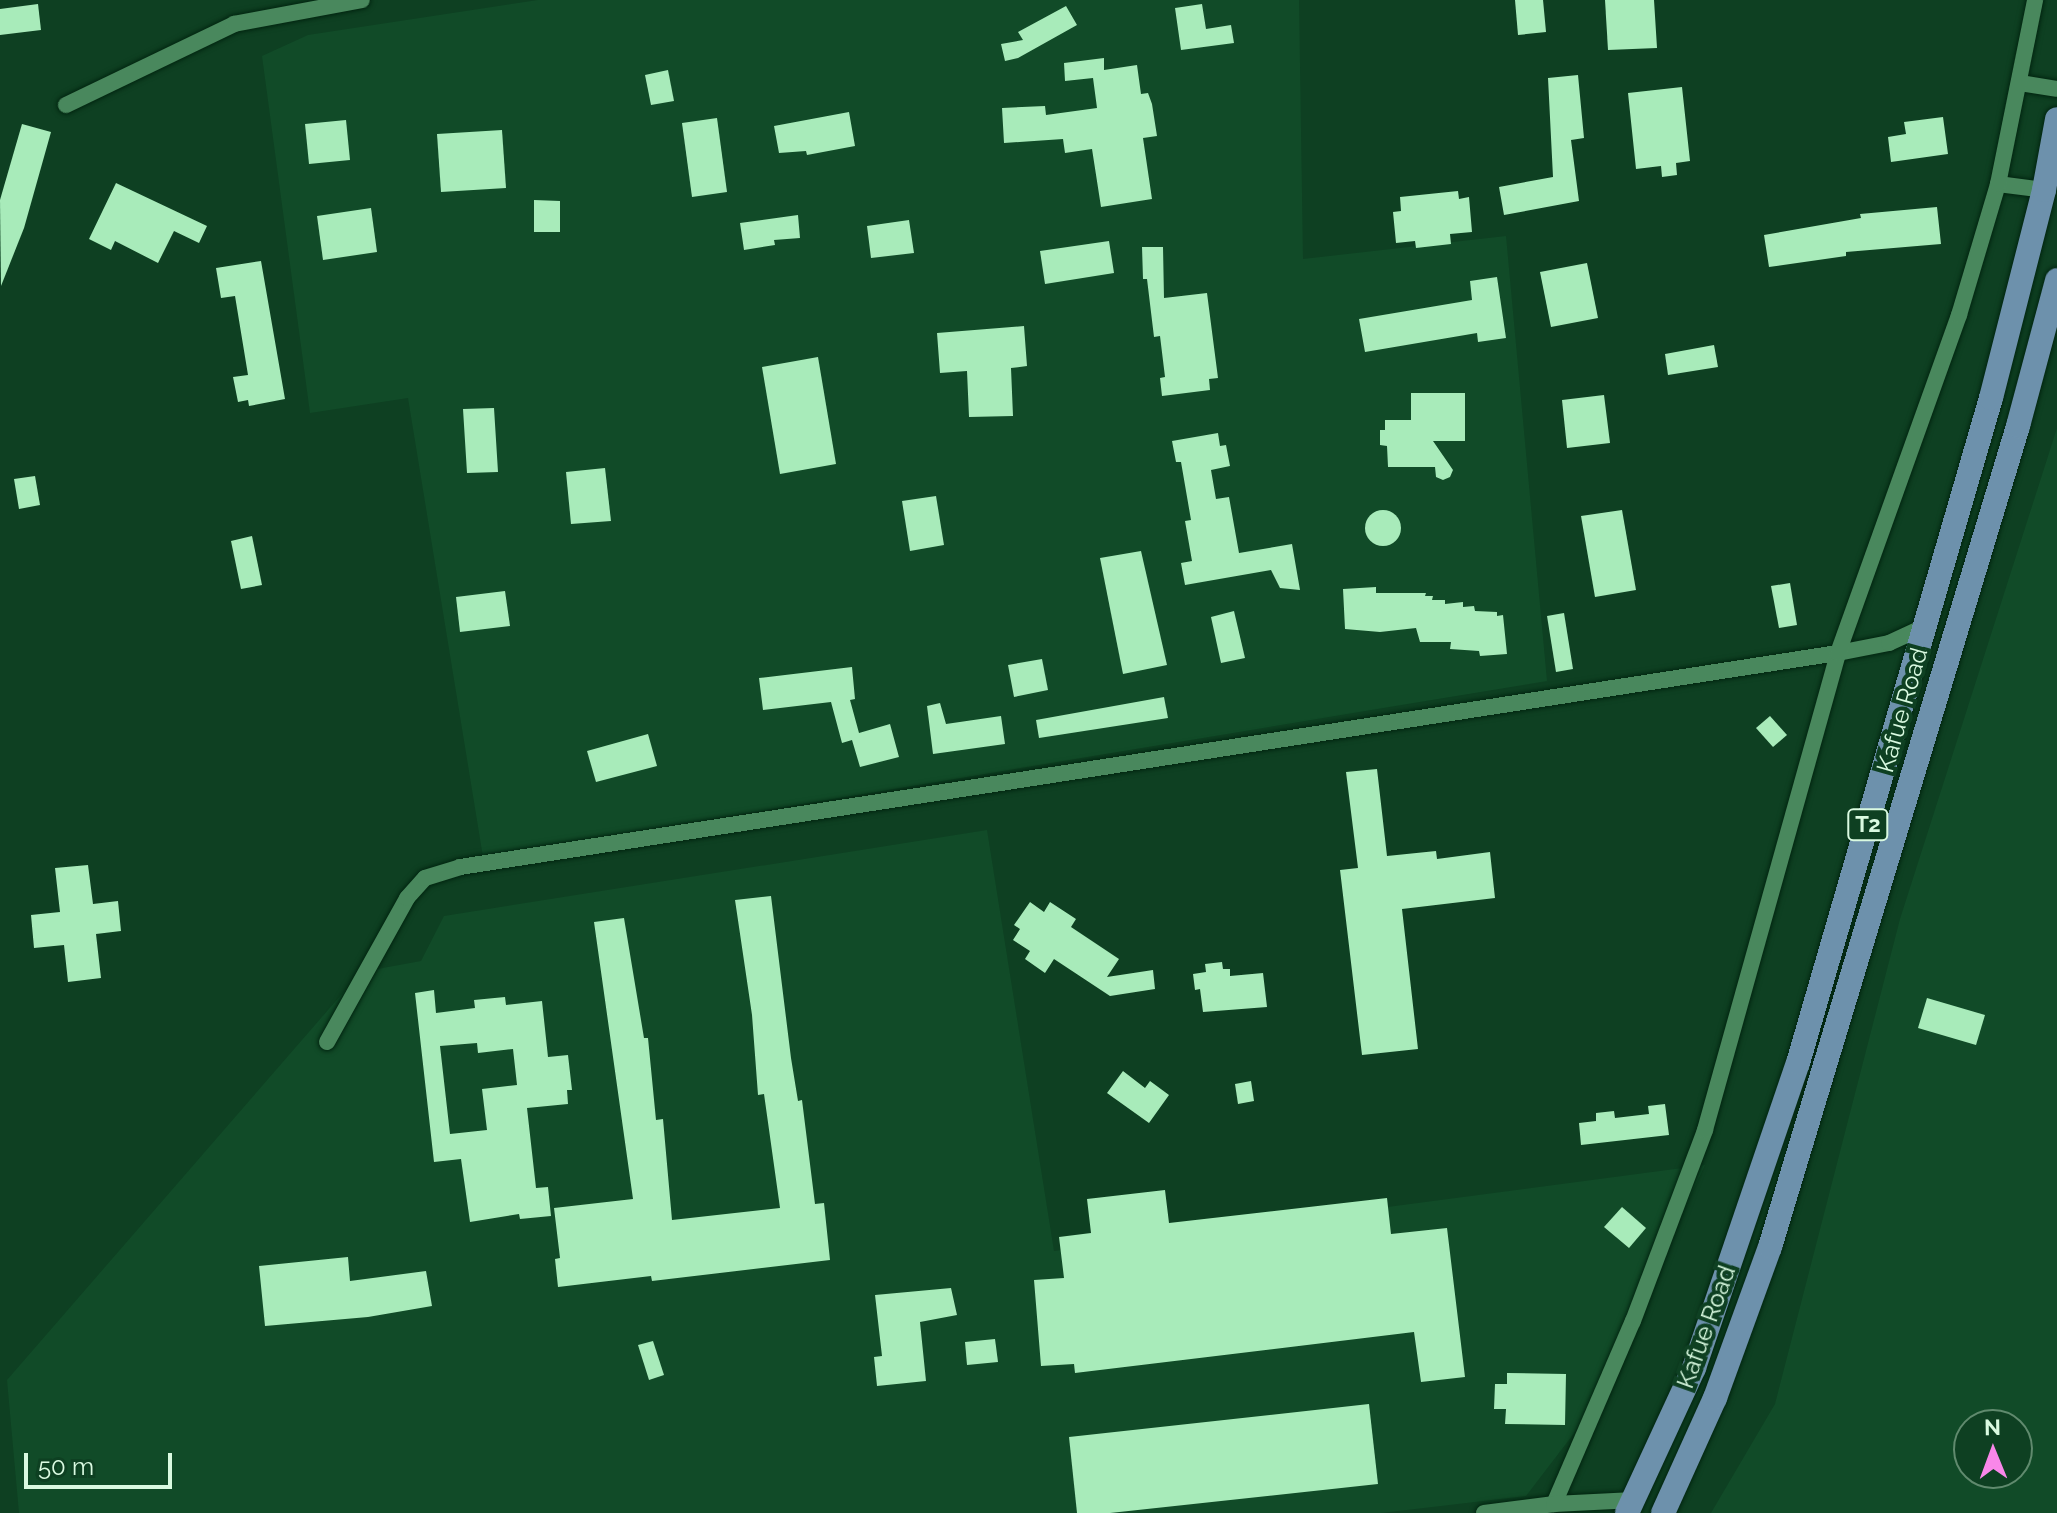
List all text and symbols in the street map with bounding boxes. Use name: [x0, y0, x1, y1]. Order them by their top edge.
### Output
street label: Kafue Road: [1870, 644, 1934, 776]
road number: T2: [1846, 807, 1890, 843]
street label: Kafue Road: [1671, 1262, 1741, 1392]
north arrow: [1953, 1409, 2033, 1489]
text: N: [1984, 1414, 2001, 1440]
scale bar: [28, 1437, 176, 1487]
text: 50 m: [38, 1452, 94, 1481]

